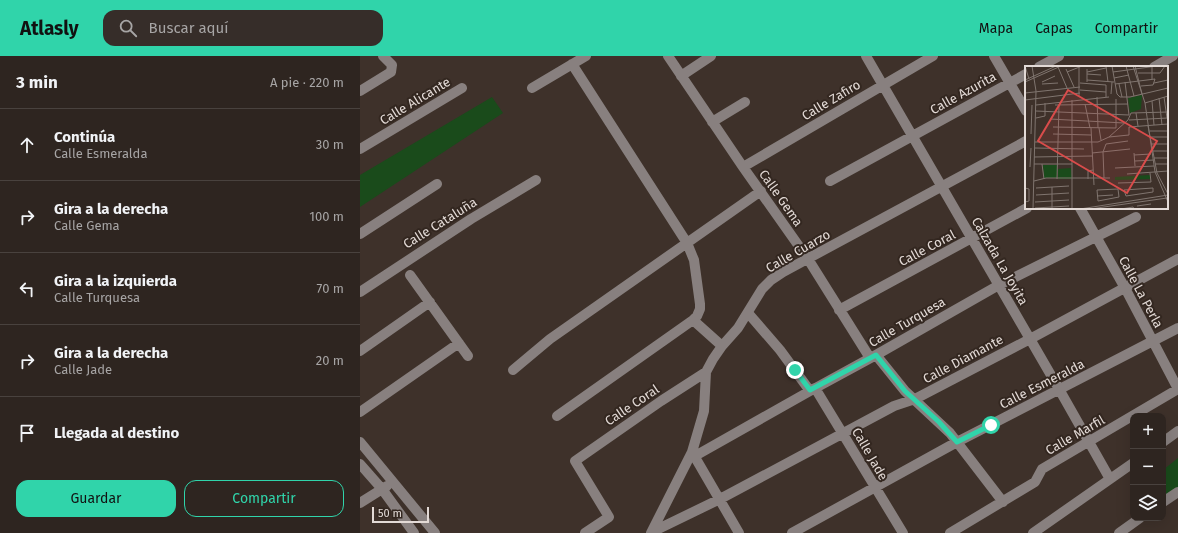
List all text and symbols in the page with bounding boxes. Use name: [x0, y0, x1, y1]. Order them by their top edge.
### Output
search box: [103, 10, 383, 46]
text: Atlasly: [20, 17, 79, 40]
icon: search: [117, 17, 139, 39]
text: Buscar aquí: [149, 19, 229, 37]
text: Mapa: [979, 20, 1013, 37]
text: Capas: [1035, 20, 1073, 37]
text: Compartir: [1095, 20, 1158, 37]
inset map: [1025, 66, 1168, 209]
street label: Calle Azurita: [927, 69, 999, 117]
text: 3 min: [16, 72, 58, 93]
street label: Calle Alicante: [377, 74, 453, 128]
text: A pie · 220 m: [270, 75, 344, 90]
street label: Calle Zafiro: [799, 77, 863, 123]
text: Continúa: [54, 128, 115, 146]
icon: ahead: [16, 134, 38, 156]
text: 30 m: [316, 137, 344, 152]
text: Calle Esmeralda: [54, 146, 147, 161]
street label: Calle Gema: [756, 167, 806, 229]
street label: Calle Cataluña: [400, 194, 480, 252]
text: Gira a la derecha: [54, 200, 168, 218]
icon: right: [16, 206, 38, 228]
text: 100 m: [309, 209, 344, 224]
street label: Calzada La Joyita: [969, 214, 1031, 308]
text: Calle Gema: [54, 218, 120, 233]
street label: Calle Cuarzo: [763, 227, 833, 275]
street label: Calle Coral: [896, 227, 958, 269]
street label: Calle La Perla: [1116, 254, 1166, 330]
text: Gira a la izquierda: [54, 272, 177, 290]
icon: left: [16, 278, 38, 300]
text: 70 m: [317, 281, 344, 296]
text: Calle Turquesa: [54, 290, 140, 305]
street label: Calle Turquesa: [866, 294, 948, 350]
street label: Calle Diamante: [920, 332, 1006, 386]
text: Gira a la derecha: [54, 344, 168, 362]
icon: right: [16, 350, 38, 372]
text: 20 m: [316, 353, 344, 368]
street label: Calle Esmeralda: [997, 356, 1087, 412]
route end: [786, 361, 804, 379]
text: Calle Jade: [54, 362, 112, 377]
street label: Calle Coral: [602, 381, 662, 429]
street label: Calle Marfil: [1043, 412, 1107, 458]
map controls: [1130, 413, 1166, 521]
button: +: [1130, 413, 1166, 449]
route start: [982, 416, 1000, 434]
icon: arrive: [16, 422, 38, 444]
text: Llegada al destino: [54, 424, 179, 442]
street label: Calle Jade: [849, 425, 891, 483]
button: −: [1130, 449, 1166, 485]
button: Guardar: [16, 480, 176, 517]
button: Compartir: [184, 480, 344, 517]
button: layers: [1130, 485, 1166, 521]
scale bar: [372, 505, 429, 524]
text: 50 m: [378, 507, 402, 520]

